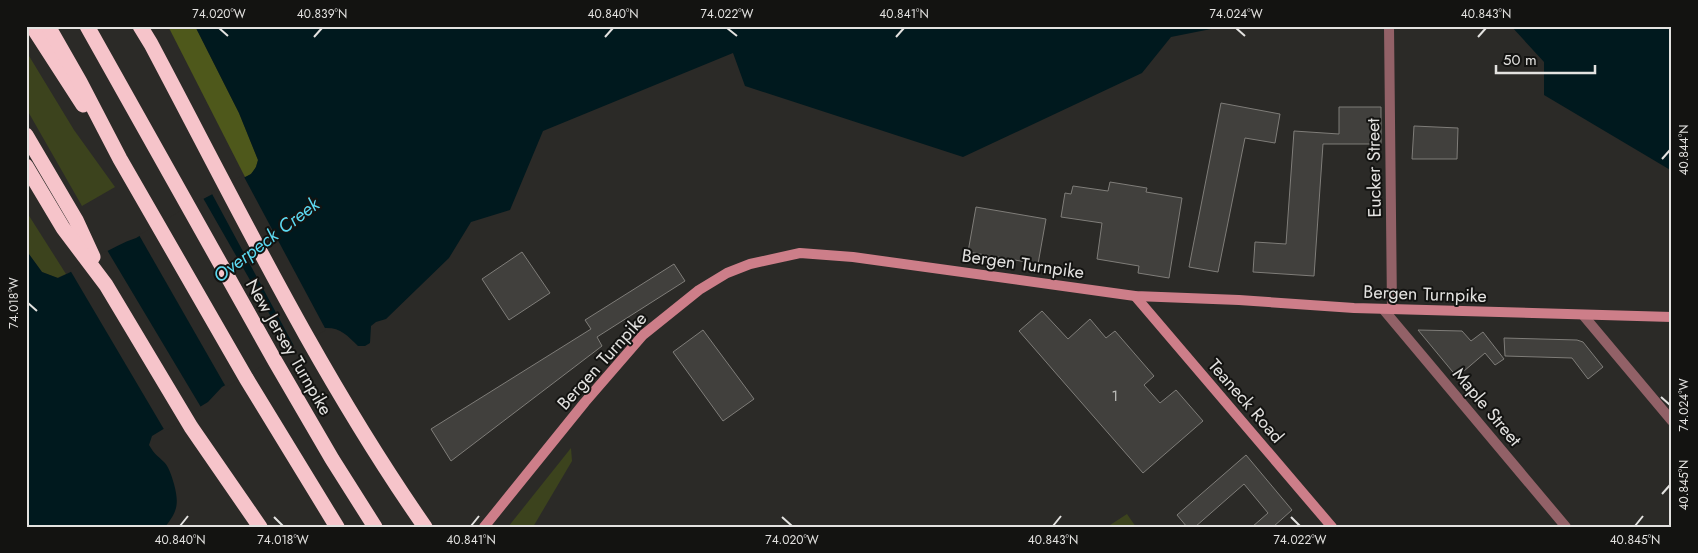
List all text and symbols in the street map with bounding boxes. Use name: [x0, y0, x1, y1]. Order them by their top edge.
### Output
text: 74.020°W: [192, 5, 246, 23]
text: 40.839°N: [297, 5, 347, 23]
text: 40.840°N: [587, 5, 639, 23]
text: 74.022°W: [701, 5, 754, 23]
text: 40.841°N: [879, 5, 929, 23]
text: 74.024°W: [1209, 5, 1263, 23]
text: 40.843°N: [1461, 5, 1511, 23]
scale bar: [1496, 42, 1594, 74]
text: 50 m: [1503, 49, 1537, 71]
street label: Eucker Street: [1360, 117, 1388, 218]
text: 40.844°N: [1675, 125, 1693, 175]
water label: Overpeck Creek: [207, 190, 326, 289]
street label: Bergen Turnpike: [960, 243, 1086, 285]
street label: New Jersey Turnpike: [239, 274, 339, 420]
text: 74.018°W: [5, 277, 23, 329]
street label: Bergen Turnpike: [1363, 279, 1487, 309]
street label: Bergen Turnpike: [551, 306, 653, 416]
street label: Teaneck Road: [1202, 353, 1290, 449]
street label: Maple Street: [1446, 362, 1528, 452]
text: 74.024°W: [1675, 378, 1693, 432]
house number: 1: [1112, 385, 1118, 407]
text: 40.845°N: [1675, 460, 1693, 510]
text: 40.840°N: [154, 531, 206, 549]
text: 74.018°W: [257, 531, 309, 549]
text: 40.841°N: [446, 531, 496, 549]
text: 74.020°W: [765, 531, 819, 549]
text: 40.843°N: [1028, 531, 1078, 549]
text: 74.022°W: [1274, 531, 1327, 549]
text: 40.845°N: [1610, 531, 1660, 549]

